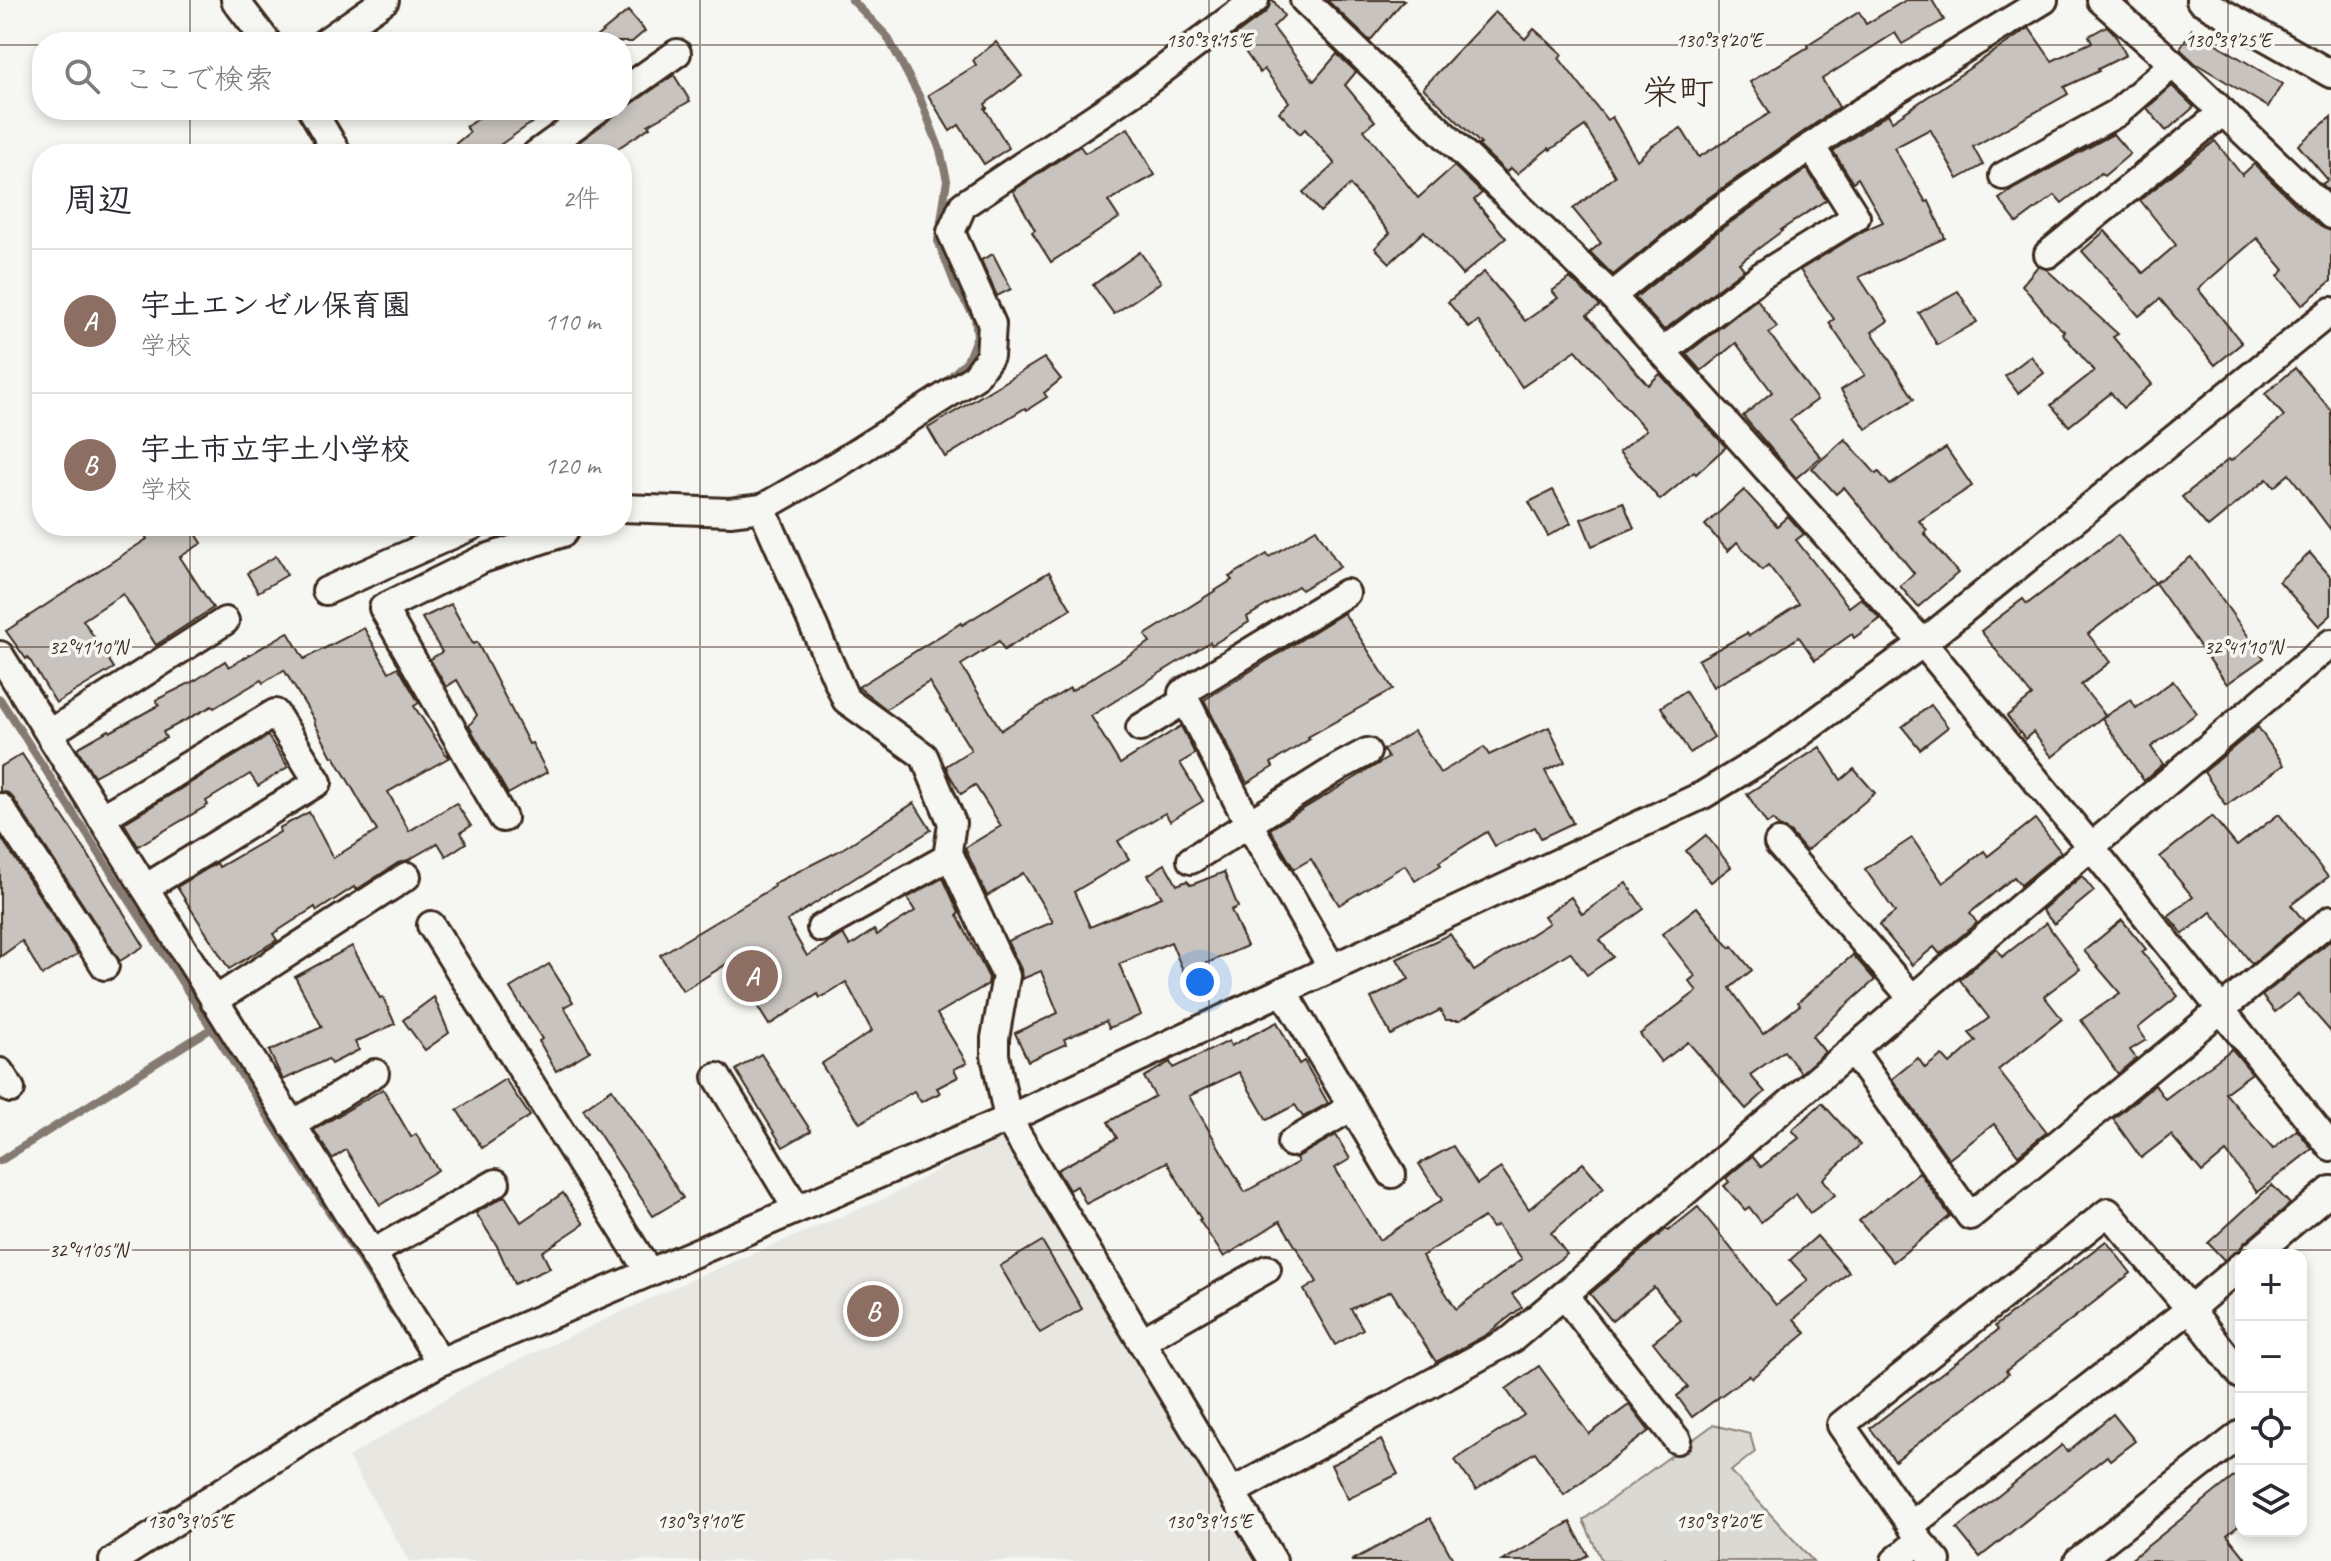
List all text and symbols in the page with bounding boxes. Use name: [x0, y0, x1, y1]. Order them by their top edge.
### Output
text: 130°39'15"E: [1166, 28, 1255, 53]
text: 130°39'20"E: [1676, 28, 1765, 53]
text: 130°39'25"E: [2185, 28, 2274, 53]
search box: [32, 32, 632, 120]
icon: search: [60, 54, 104, 98]
text: ここで検索: [124, 60, 274, 98]
district label: 栄町: [1642, 69, 1714, 115]
text: 周辺: [64, 178, 132, 221]
text: 2件: [562, 182, 600, 215]
text: 宇土エンゼル保育園: [140, 286, 411, 324]
text: A: [83, 305, 97, 338]
text: 110 m: [544, 305, 600, 338]
text: 学校: [140, 329, 192, 362]
text: 宇土市立宇土小学校: [140, 430, 410, 468]
text: B: [83, 449, 97, 482]
text: 120 m: [544, 449, 600, 482]
text: 学校: [140, 473, 192, 506]
text: 32°41'10"N: [49, 635, 130, 660]
text: 32°41'10"N: [2204, 635, 2285, 660]
pin: A: [726, 946, 778, 1006]
your location: [1180, 962, 1220, 1002]
text: 32°41'05"N: [49, 1238, 130, 1263]
map controls: [2235, 1249, 2307, 1537]
button: +: [2235, 1249, 2307, 1321]
pin: B: [847, 1281, 899, 1341]
button: −: [2235, 1321, 2307, 1393]
button: locate: [2235, 1393, 2307, 1465]
button: layers: [2235, 1465, 2307, 1537]
text: 130°39'05"E: [147, 1509, 236, 1534]
text: 130°39'10"E: [657, 1509, 746, 1534]
text: 130°39'15"E: [1166, 1509, 1255, 1534]
text: 130°39'20"E: [1676, 1509, 1765, 1534]

